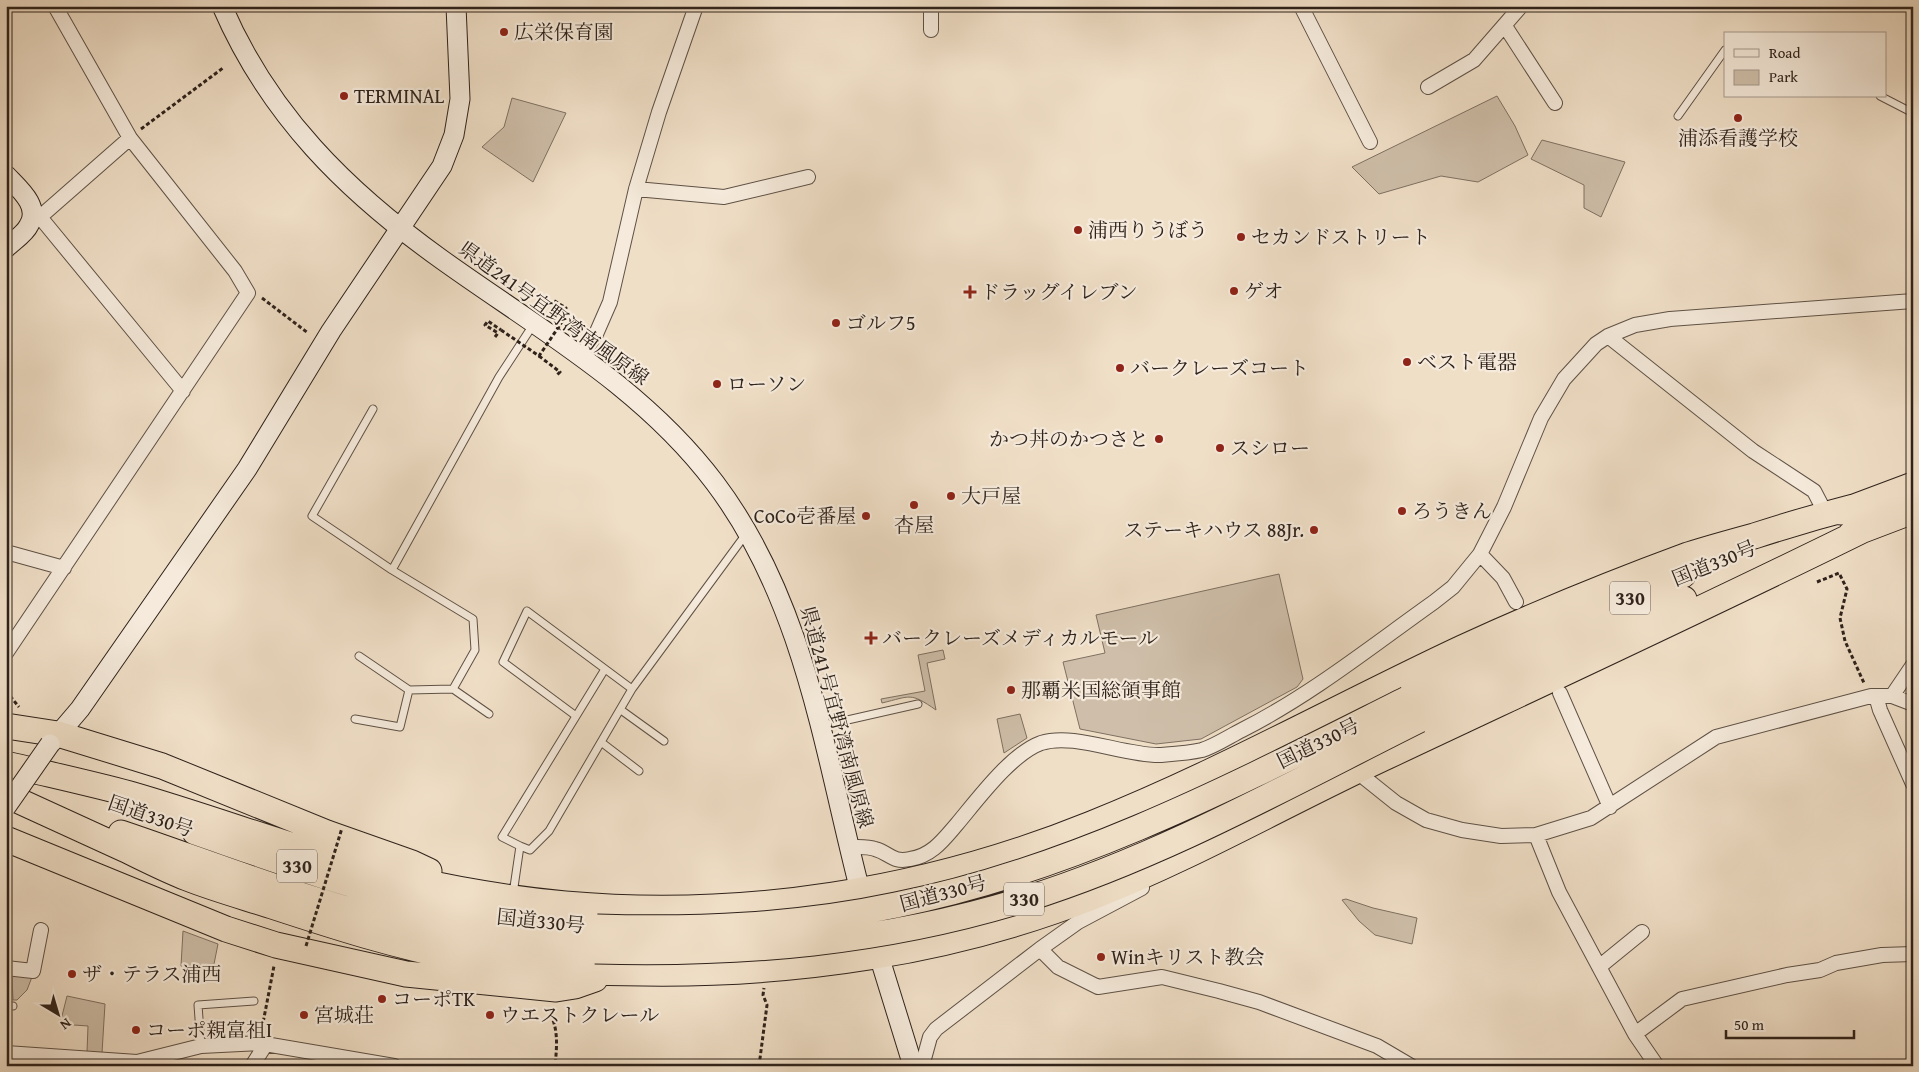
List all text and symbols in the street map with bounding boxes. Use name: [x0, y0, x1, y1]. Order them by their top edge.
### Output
place label: 広栄保育園: [514, 17, 614, 46]
marker: 広栄保育園: [498, 26, 510, 38]
legend: [1724, 32, 1886, 98]
text: Road: [1769, 42, 1800, 63]
text: Park: [1769, 66, 1798, 87]
place label: TERMINAL: [354, 81, 445, 110]
marker: TERMINAL: [338, 90, 350, 102]
marker: 浦添看護学校: [1732, 112, 1744, 124]
place label: 浦添看護学校: [1678, 123, 1798, 152]
place label: 浦西りうぼう: [1088, 215, 1208, 244]
place label: セカンドストリート: [1251, 222, 1431, 251]
marker: 浦西りうぼう: [1072, 224, 1084, 236]
marker: セカンドストリート: [1235, 231, 1247, 243]
street label: 県道241号宜野湾南風原線: [453, 234, 655, 392]
place label: ゲオ: [1244, 276, 1284, 305]
place label: ドラッグイレブン: [980, 277, 1138, 306]
marker: ゲオ: [1228, 285, 1240, 297]
marker: ドラッグイレブン: [964, 286, 976, 298]
place label: ゴルフ5: [846, 308, 916, 337]
marker: ゴルフ5: [830, 317, 842, 329]
place label: ベスト電器: [1417, 347, 1517, 376]
place label: バークレーズコート: [1130, 353, 1309, 382]
marker: ベスト電器: [1401, 356, 1413, 368]
marker: バークレーズコート: [1114, 362, 1126, 374]
place label: ローソン: [727, 369, 806, 398]
marker: ローソン: [711, 378, 723, 390]
place label: かつ丼のかつさと: [989, 424, 1149, 453]
marker: かつ丼のかつさと: [1153, 433, 1165, 445]
place label: スシロー: [1230, 433, 1310, 462]
marker: スシロー: [1214, 442, 1226, 454]
place label: 大戸屋: [961, 481, 1021, 510]
marker: 大戸屋: [945, 490, 957, 502]
place label: ろうきん: [1412, 496, 1492, 525]
marker: 杏屋: [908, 499, 920, 511]
place label: CoCo壱番屋: [754, 501, 856, 530]
marker: ろうきん: [1396, 505, 1408, 517]
marker: CoCo壱番屋: [860, 510, 872, 522]
place label: 杏屋: [894, 510, 934, 539]
place label: ステーキハウス 88Jr.: [1123, 515, 1304, 544]
marker: ステーキハウス 88Jr.: [1308, 524, 1320, 536]
street label: 国道330号: [1667, 532, 1760, 593]
road number: 330: [1610, 582, 1650, 614]
street label: 県道241号宜野湾南風原線: [794, 603, 881, 831]
place label: バークレーズメディカルモール: [882, 623, 1158, 652]
marker: バークレーズメディカルモール: [864, 631, 878, 645]
place label: 那覇米国総領事館: [1021, 675, 1181, 704]
marker: 那覇米国総領事館: [1005, 684, 1017, 696]
street label: 国道330号: [1271, 710, 1364, 775]
street label: 国道330号: [104, 787, 198, 844]
road number: 330: [277, 849, 317, 882]
street label: 国道330号: [896, 867, 990, 918]
road number: 330: [1004, 882, 1044, 916]
street label: 国道330号: [495, 901, 587, 940]
place label: Winキリスト教会: [1111, 942, 1264, 971]
marker: Winキリスト教会: [1095, 951, 1107, 963]
place label: ザ・テラス浦西: [82, 959, 221, 988]
marker: ザ・テラス浦西: [66, 968, 78, 980]
place label: コーポTK: [392, 984, 475, 1013]
north arrow: [32, 990, 82, 1040]
marker: コーポTK: [376, 993, 388, 1005]
place label: 宮城荘: [314, 1000, 374, 1029]
place label: ウエストクレール: [500, 1000, 659, 1029]
scale bar: [1726, 1007, 1854, 1039]
marker: 宮城荘: [298, 1009, 310, 1021]
marker: ウエストクレール: [484, 1009, 496, 1021]
text: N: [56, 1013, 76, 1035]
text: 50 m: [1734, 1014, 1765, 1035]
place label: コーポ親富祖Ⅰ: [146, 1015, 272, 1044]
marker: コーポ親富祖Ⅰ: [130, 1024, 142, 1036]

